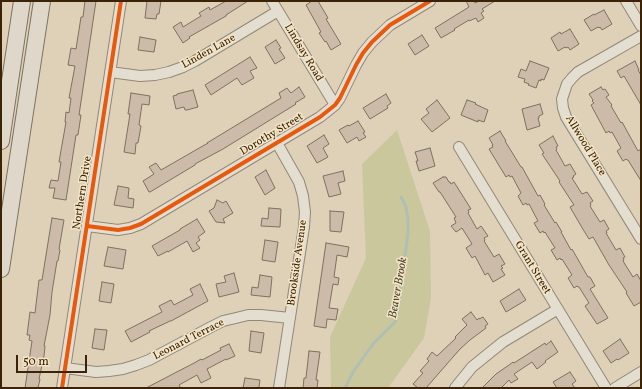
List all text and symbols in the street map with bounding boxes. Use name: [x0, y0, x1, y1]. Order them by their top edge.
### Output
street label: Lindsay Road: [281, 22, 325, 84]
street label: Linden Lane: [180, 32, 238, 72]
street label: Dorothy Street: [238, 111, 306, 159]
street label: Allwood Place: [562, 113, 608, 179]
street label: Northern Drive: [71, 155, 95, 231]
street label: Brookside Avenue: [285, 219, 311, 307]
street label: Grant Street: [511, 239, 553, 297]
water label: Beaver Brook: [387, 256, 411, 320]
street label: Leonard Terrace: [151, 316, 227, 364]
scale bar: [18, 347, 89, 373]
text: 50 m: [23, 354, 49, 370]

